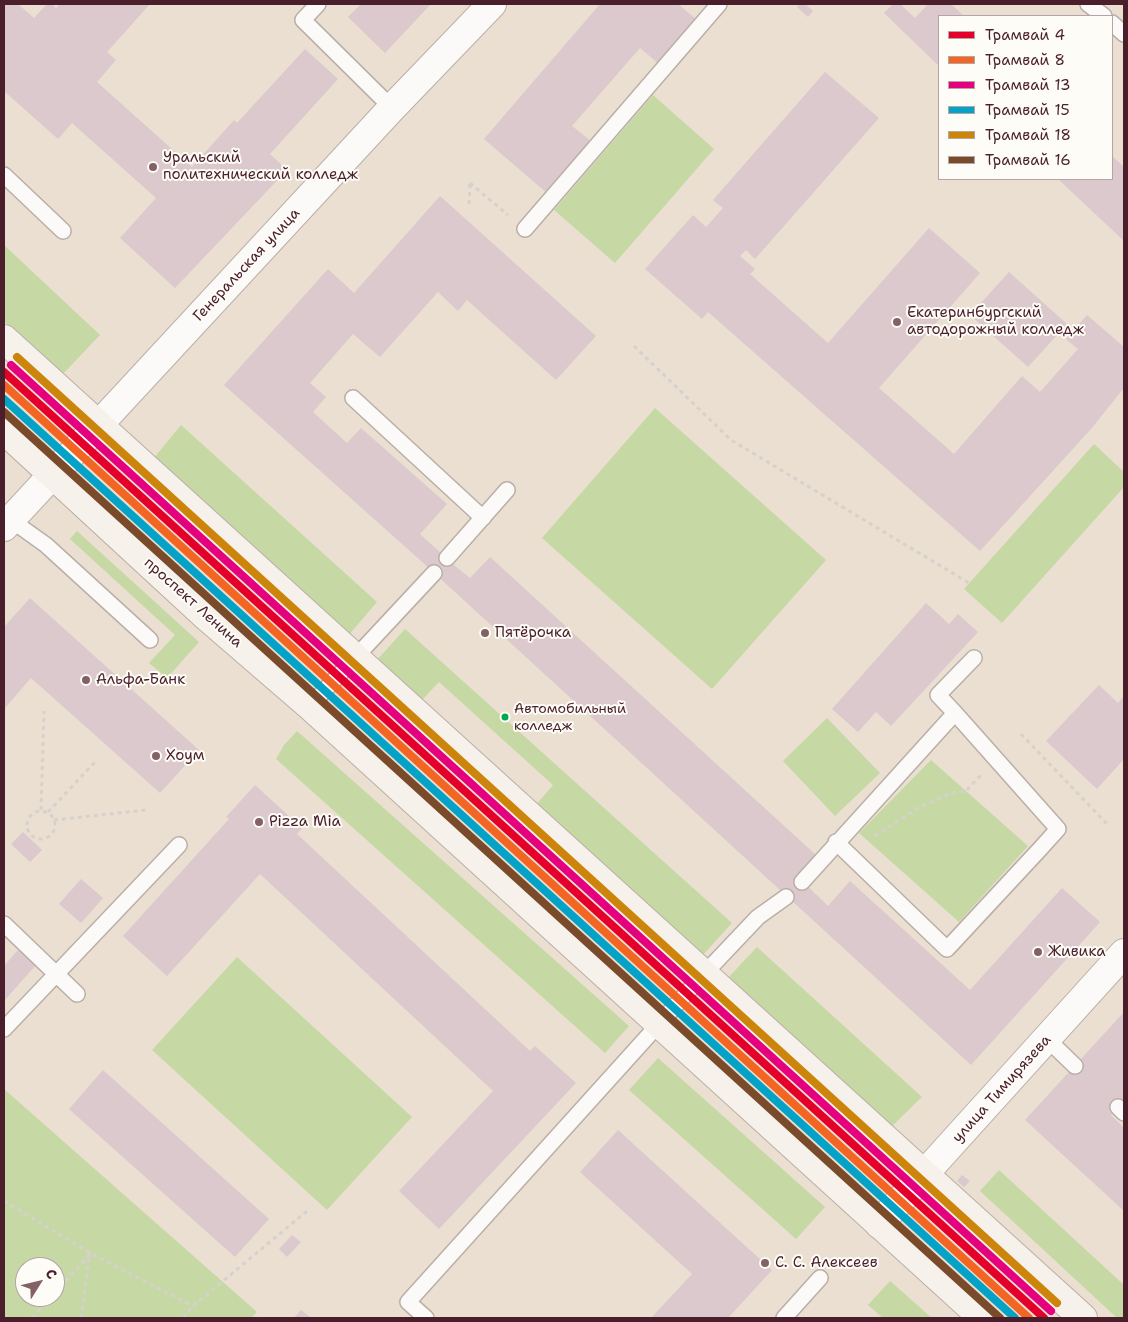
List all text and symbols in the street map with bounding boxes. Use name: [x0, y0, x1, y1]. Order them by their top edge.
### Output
legend: [938, 15, 1113, 180]
text: Трамвай 4: [985, 25, 1065, 45]
text: Трамвай 8: [985, 50, 1065, 70]
text: Трамвай 13: [985, 75, 1071, 95]
text: Трамвай 15: [985, 100, 1070, 120]
text: Трамвай 18: [985, 125, 1071, 145]
place label: Уральский политехнический колледж: [163, 149, 358, 184]
text: Трамвай 16: [985, 150, 1071, 170]
marker: Уральский политехнический колледж: [147, 161, 159, 173]
street label: Генеральская улица: [190, 205, 304, 325]
place label: Екатеринбургский автодорожный колледж: [907, 304, 1084, 339]
marker: Екатеринбургский автодорожный колледж: [891, 316, 903, 328]
street label: проспект Ленина: [140, 554, 246, 652]
place label: Пятёрочка: [495, 624, 571, 642]
marker: Пятёрочка: [479, 627, 491, 639]
place label: Альфа-Банк: [96, 671, 185, 689]
marker: Альфа-Банк: [80, 674, 92, 686]
place label: Автомобильный колледж: [514, 701, 626, 734]
marker: Автомобильный колледж: [500, 712, 510, 722]
place label: Хоум: [166, 747, 205, 765]
marker: Хоум: [150, 750, 162, 762]
place label: Pizza Mia: [269, 813, 341, 831]
marker: Pizza Mia: [253, 816, 265, 828]
place label: Живика: [1048, 943, 1105, 961]
marker: Живика: [1032, 946, 1044, 958]
street label: улица Тимирязева: [949, 1031, 1055, 1147]
place label: С. С. Алексеев: [775, 1254, 878, 1272]
north arrow: [15, 1257, 65, 1307]
marker: С. С. Алексеев: [759, 1257, 771, 1269]
text: С: [42, 1265, 61, 1283]

